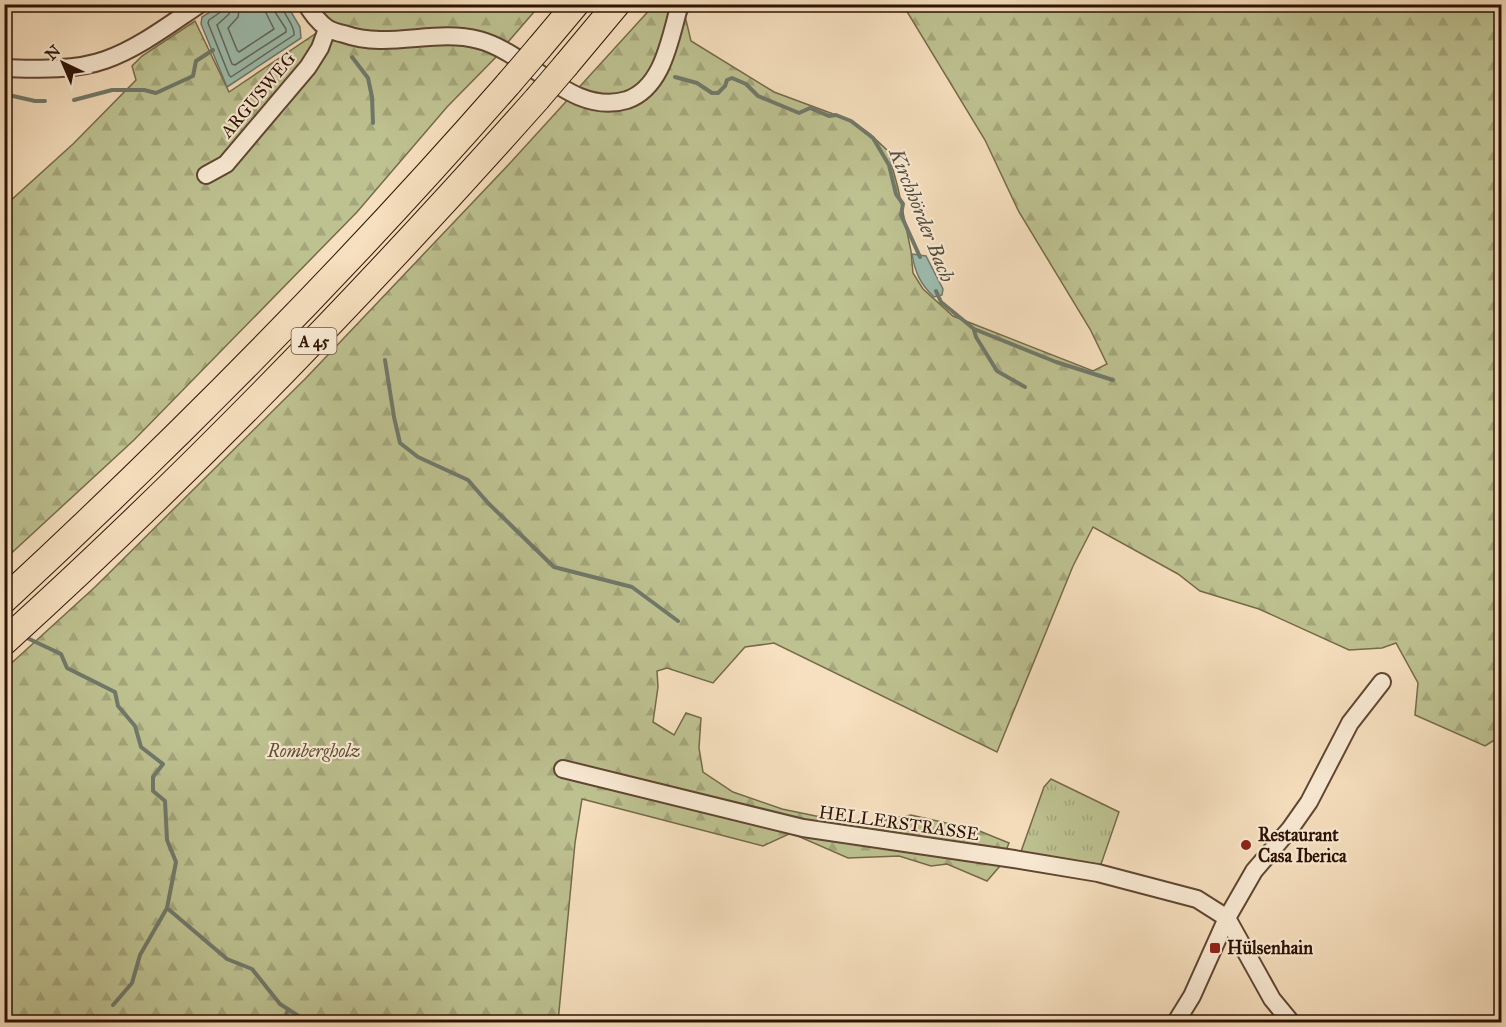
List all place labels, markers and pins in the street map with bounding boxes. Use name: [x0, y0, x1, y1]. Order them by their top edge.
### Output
place label: Restaurant Casa Iberica: [1258, 824, 1347, 867]
marker: Restaurant Casa Iberica: [1239, 838, 1253, 852]
place label: Hülsenhain: [1227, 937, 1313, 959]
marker: Hülsenhain: [1208, 941, 1222, 955]

